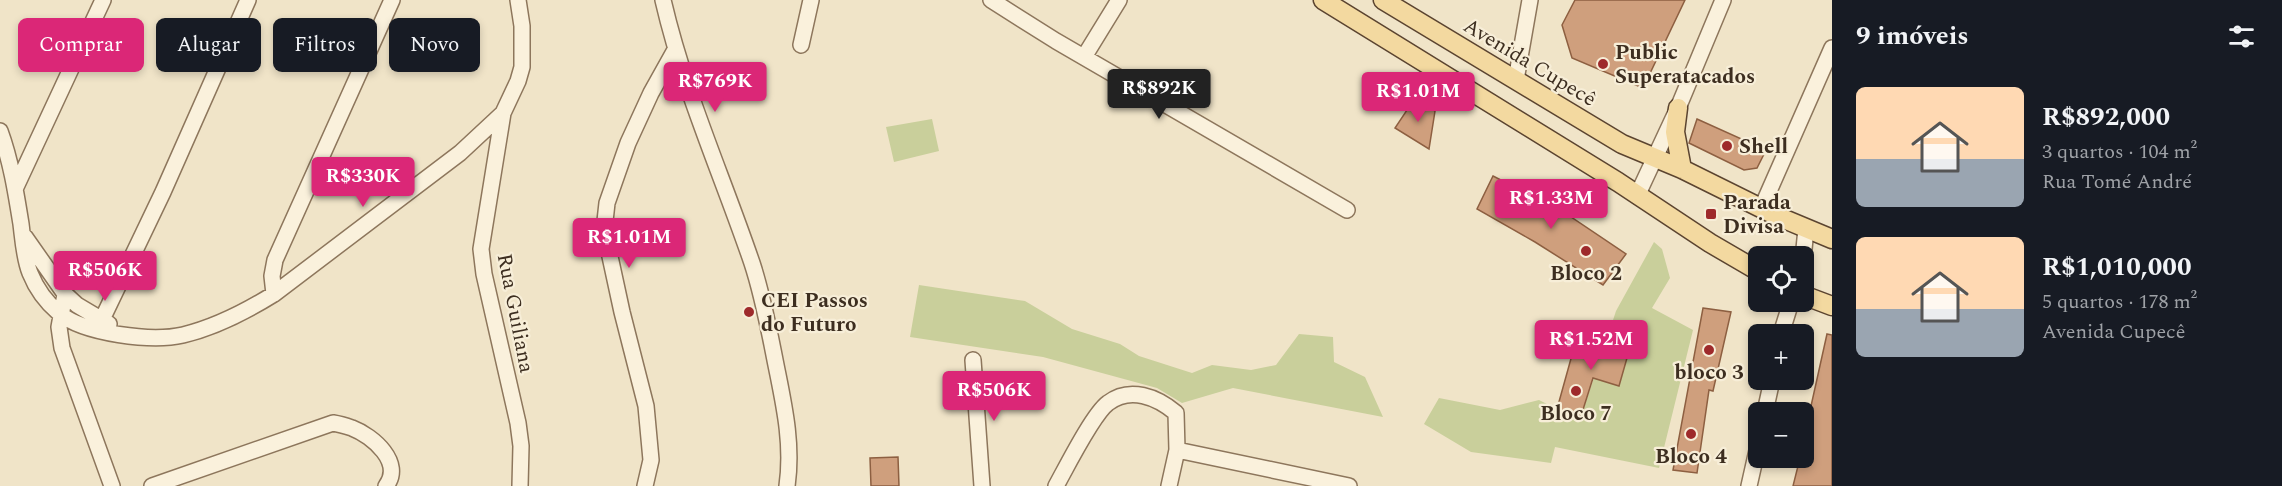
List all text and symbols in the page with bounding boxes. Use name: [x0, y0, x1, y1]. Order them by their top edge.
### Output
street label: Avenida Cupecê: [1457, 10, 1602, 115]
text: 9 imóveis: [1856, 16, 1969, 56]
chip: Comprar: [18, 18, 144, 72]
chip: Alugar: [156, 18, 261, 72]
chip: Filtros: [273, 18, 377, 72]
chip: Novo: [389, 18, 480, 72]
icon: filters: [2225, 20, 2258, 53]
place label: Public Superatacados: [1615, 37, 1755, 93]
marker: Public Superatacados: [1596, 57, 1610, 71]
pin: R$769K: [666, 62, 764, 113]
text: R$769K: [678, 66, 752, 96]
pin: R$892K: [1110, 69, 1208, 120]
pin: R$1.01M: [1363, 72, 1473, 123]
text: R$892K: [1122, 73, 1196, 103]
text: R$1.01M: [1376, 76, 1460, 106]
text: R$892,000: [2042, 97, 2170, 137]
icon: home: [1904, 111, 1976, 183]
place label: Shell: [1739, 131, 1788, 163]
text: 3 quartos · 104 m²: [2042, 137, 2197, 167]
marker: Shell: [1720, 139, 1734, 153]
pin: R$330K: [314, 157, 412, 208]
text: R$330K: [326, 161, 400, 191]
text: Rua Tomé André: [2042, 167, 2192, 197]
pin: R$1.33M: [1496, 179, 1606, 230]
text: R$1.33M: [1509, 183, 1593, 213]
place label: Parada Divisa: [1723, 187, 1791, 243]
marker: Parada Divisa: [1704, 207, 1718, 221]
pin: R$1.01M: [574, 218, 684, 269]
text: R$1.01M: [587, 222, 671, 252]
marker: Bloco 2: [1579, 244, 1593, 258]
map controls: [1748, 246, 1814, 468]
button: locate: [1748, 246, 1814, 312]
text: R$1,010,000: [2042, 247, 2192, 287]
pin: R$506K: [56, 251, 154, 302]
street label: Rua Guiliana: [488, 251, 542, 376]
text: R$506K: [68, 255, 142, 285]
place label: Bloco 2: [1550, 258, 1622, 290]
icon: home: [1904, 261, 1976, 333]
place label: CEI Passos do Futuro: [761, 285, 868, 341]
text: 5 quartos · 178 m²: [2042, 287, 2197, 317]
marker: CEI Passos do Futuro: [742, 305, 756, 319]
text: Avenida Cupecê: [2042, 317, 2185, 347]
pin: R$1.52M: [1536, 320, 1646, 371]
text: R$1.52M: [1549, 324, 1633, 354]
button: +: [1748, 324, 1814, 390]
marker: bloco 3: [1702, 343, 1716, 357]
place label: bloco 3: [1674, 357, 1744, 389]
pin: R$506K: [945, 371, 1043, 422]
text: R$506K: [957, 375, 1031, 405]
marker: Bloco 7: [1569, 384, 1583, 398]
place label: Bloco 7: [1540, 398, 1612, 430]
button: −: [1748, 402, 1814, 468]
marker: Bloco 4: [1684, 427, 1698, 441]
place label: Bloco 4: [1655, 441, 1727, 473]

